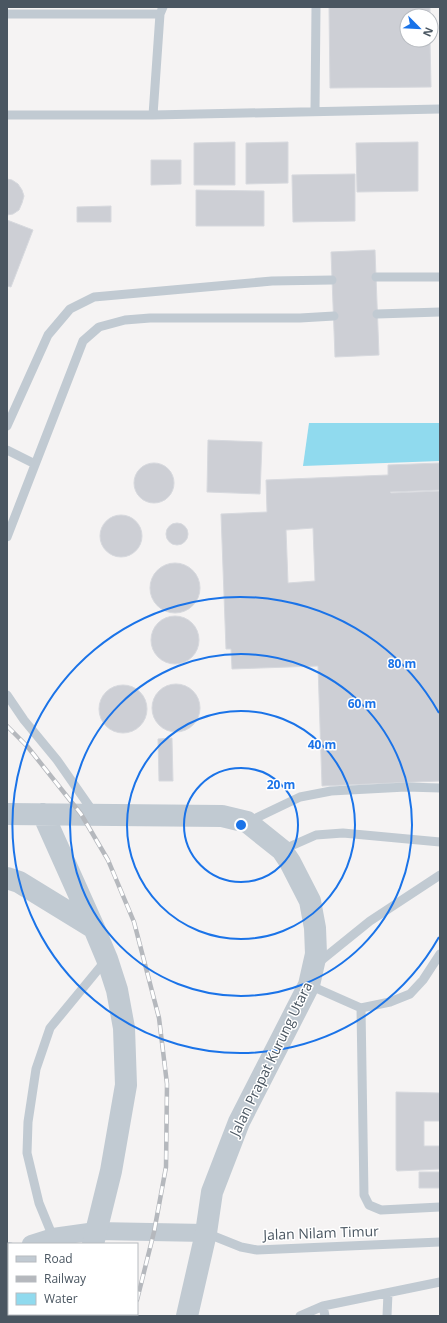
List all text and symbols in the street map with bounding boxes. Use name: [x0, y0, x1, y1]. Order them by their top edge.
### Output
north arrow: [399, 8, 439, 48]
text: N: [420, 25, 437, 39]
text: 80 m: [388, 655, 416, 672]
text: 60 m: [348, 695, 376, 712]
text: 40 m: [308, 736, 336, 753]
text: 20 m: [267, 776, 295, 793]
centre of rings: [234, 818, 248, 832]
street label: Jalan Prapat Kurung Utara: [224, 978, 316, 1141]
street label: Jalan Nilam Timur: [261, 1221, 379, 1244]
legend: [8, 1243, 138, 1315]
text: Road: [44, 1250, 73, 1267]
text: Railway: [44, 1270, 87, 1287]
text: Water: [44, 1290, 78, 1307]

